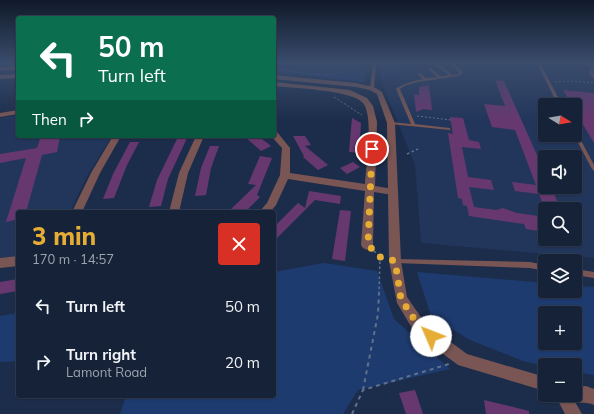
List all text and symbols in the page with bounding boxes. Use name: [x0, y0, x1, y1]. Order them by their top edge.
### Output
text: 50 m: [98, 29, 164, 64]
icon: left: [32, 32, 84, 84]
text: Turn left: [98, 64, 166, 87]
north arrow: [538, 98, 582, 142]
map controls: [538, 98, 582, 402]
icon: right: [75, 108, 97, 130]
text: Then: [32, 110, 67, 129]
pin: [355, 132, 389, 166]
icon: arrive: [361, 138, 383, 160]
button: sound: [538, 150, 582, 194]
button: search: [538, 202, 582, 246]
text: 3 min: [32, 221, 96, 251]
button: close: [218, 223, 260, 265]
text: 170 m · 14:57: [32, 251, 114, 267]
button: layers: [538, 254, 582, 298]
icon: left: [32, 295, 54, 317]
text: Turn left: [66, 297, 125, 316]
text: 50 m: [225, 297, 260, 316]
button: +: [538, 306, 582, 350]
position arrow: [410, 315, 452, 357]
text: Turn right: [66, 345, 136, 364]
icon: right: [32, 351, 54, 373]
text: 20 m: [225, 353, 260, 372]
button: −: [538, 358, 582, 402]
text: Lamont Road: [66, 364, 147, 380]

